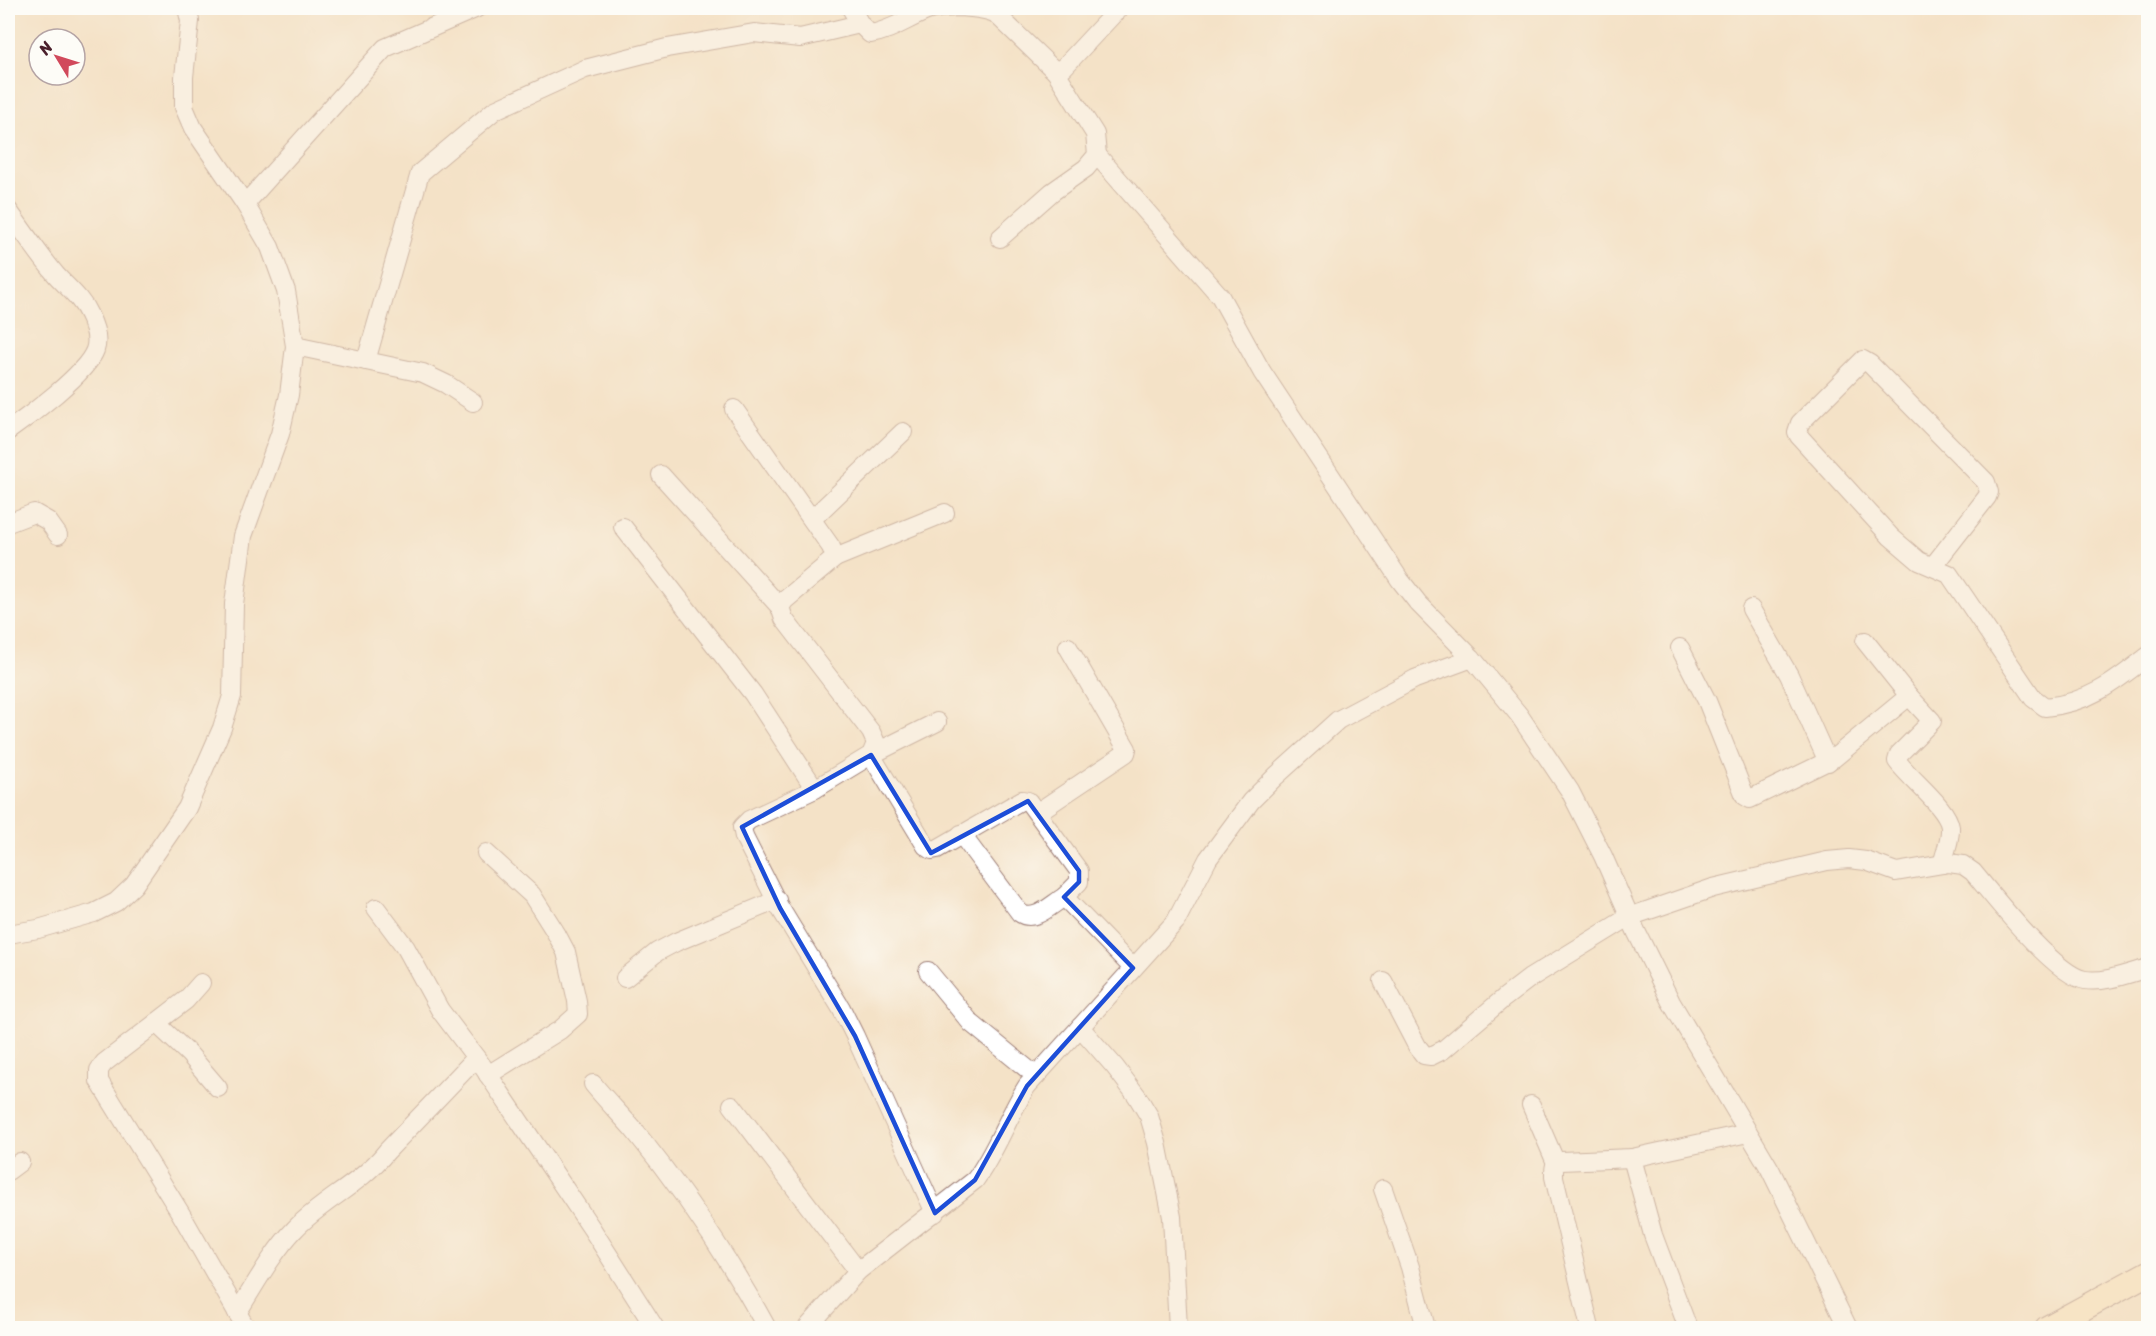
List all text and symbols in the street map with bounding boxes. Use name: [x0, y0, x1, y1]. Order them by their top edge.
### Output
north arrow: [27, 27, 87, 87]
text: N: [30, 34, 61, 62]

